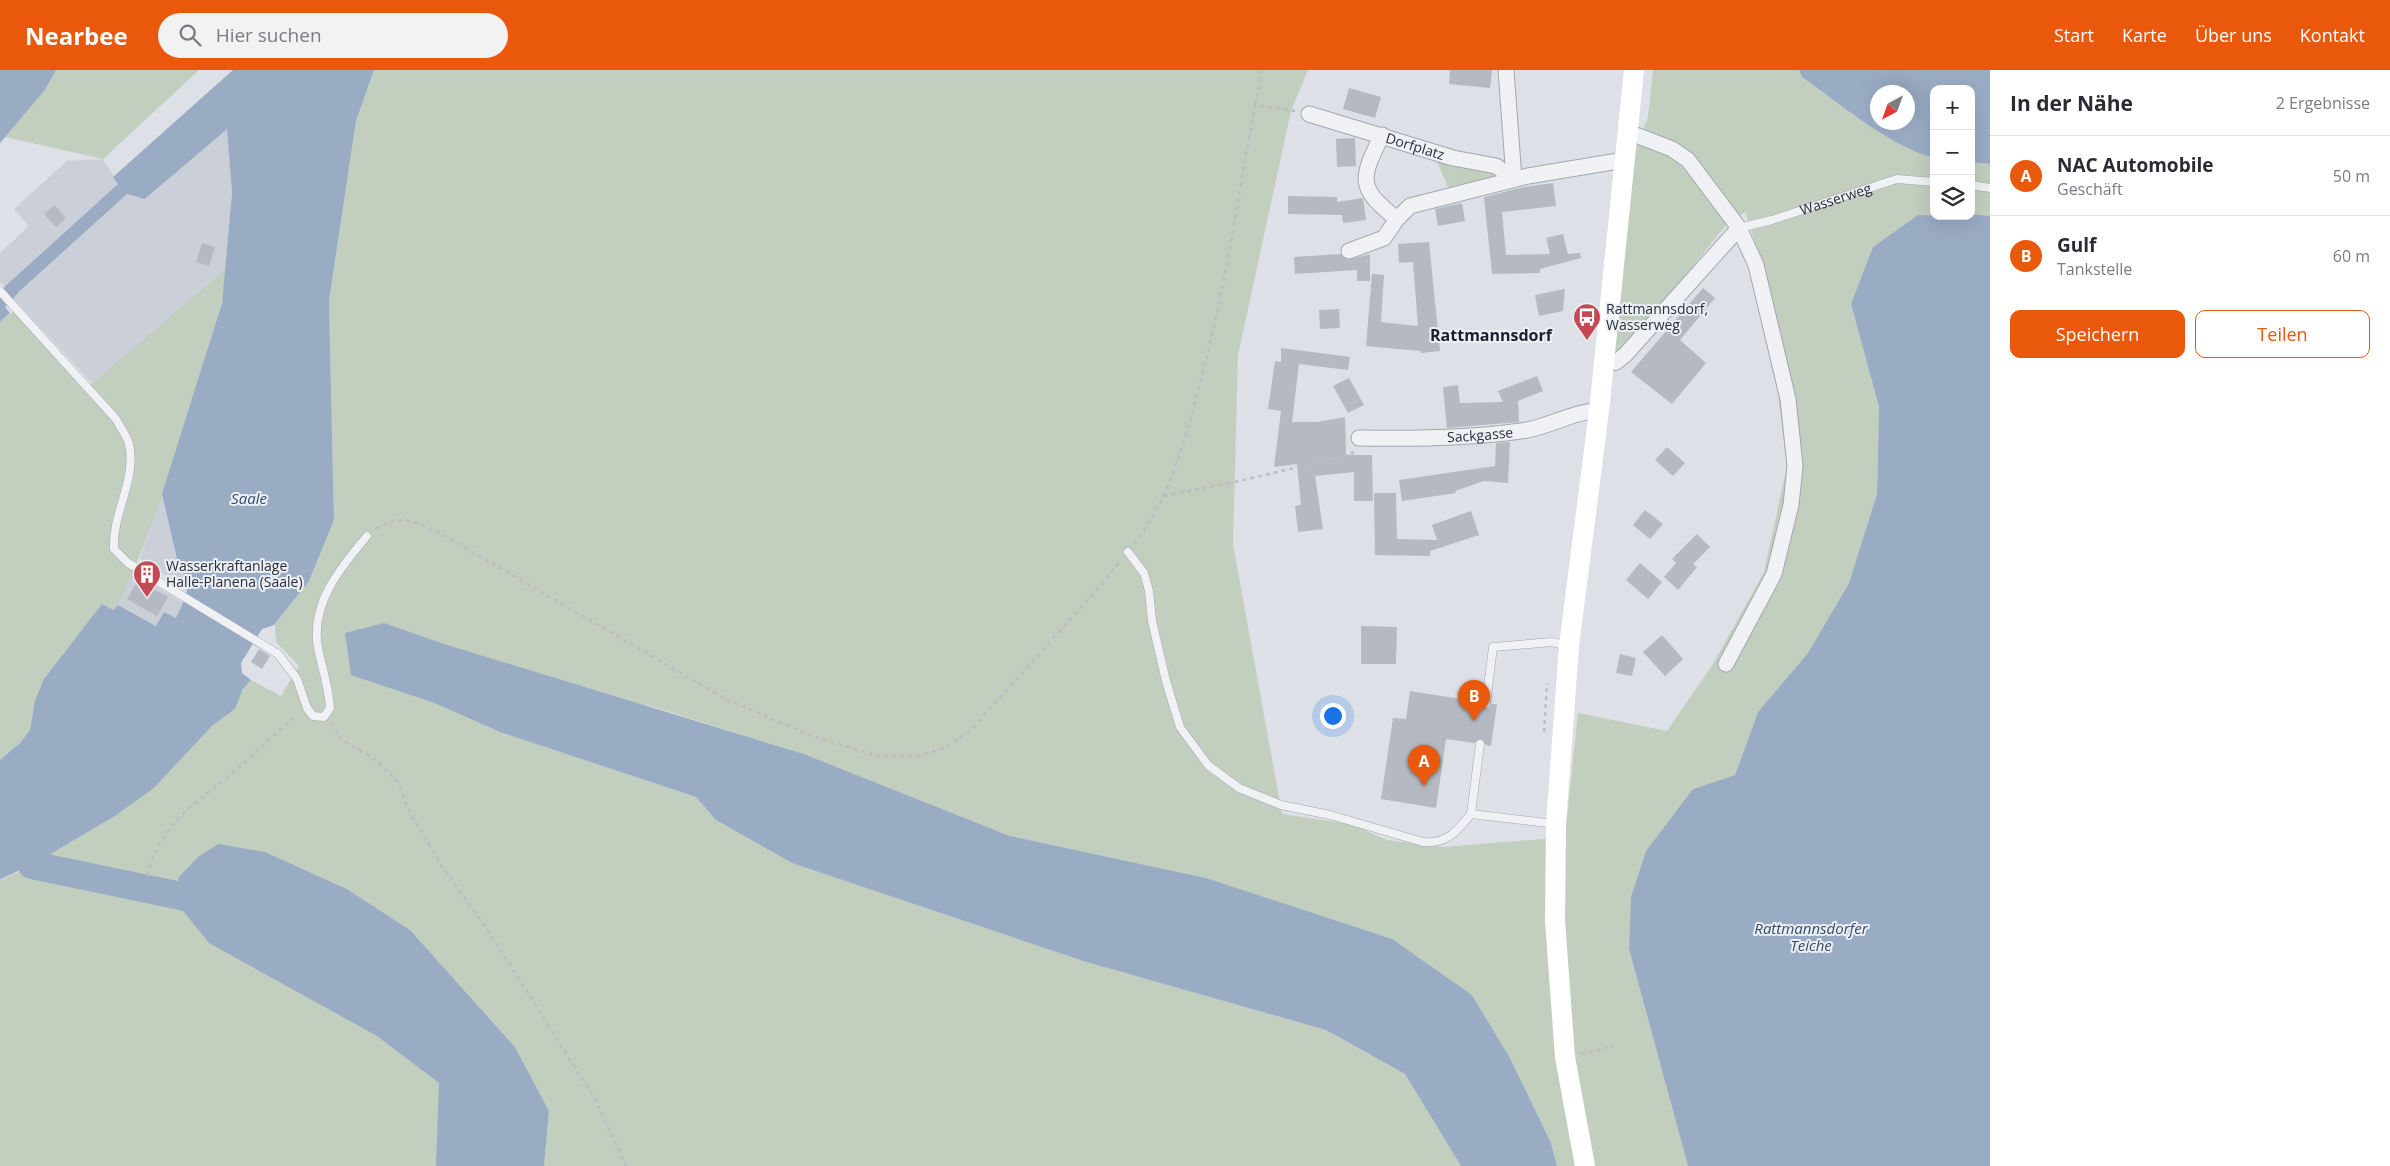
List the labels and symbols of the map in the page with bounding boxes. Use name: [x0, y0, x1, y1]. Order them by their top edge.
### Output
north arrow: [1870, 85, 1915, 130]
street label: Dorfplatz: [1384, 128, 1447, 164]
street label: Wasserweg: [1797, 178, 1874, 219]
place label: Rattmannsdorf, Wasserweg: [1606, 299, 1708, 334]
bus stop icon: Rattmannsdorf, Wasserweg: [1572, 302, 1602, 341]
district label: Rattmannsdorf: [1430, 324, 1553, 346]
street label: Sackgasse: [1447, 422, 1514, 446]
water label: Saale: [231, 488, 267, 508]
place label: Wasserkraftanlage Halle-Planena (Saale): [166, 556, 303, 591]
building icon: Wasserkraftanlage Halle-Planena (Saale): [132, 559, 162, 598]
pin: B: [1458, 680, 1490, 721]
your location: [1320, 703, 1346, 729]
pin: A: [1408, 745, 1440, 786]
water label: Rattmannsdorfer Teiche: [1754, 918, 1869, 955]

